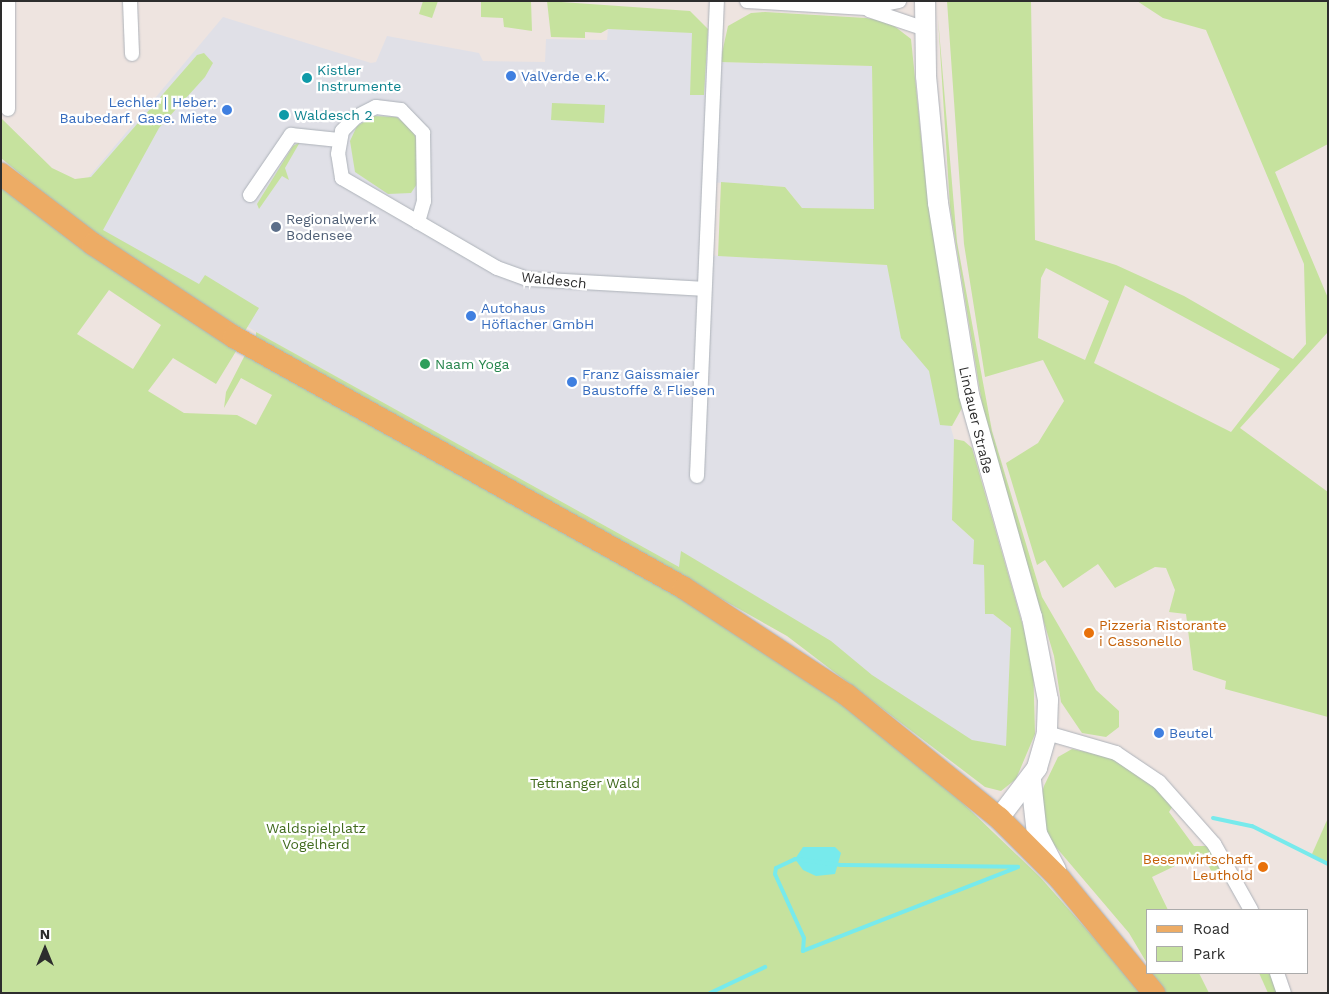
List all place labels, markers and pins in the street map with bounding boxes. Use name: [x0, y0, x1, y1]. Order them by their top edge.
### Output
place label: Kistler Instrumente: [317, 62, 401, 94]
place label: ValVerde e.K.: [521, 68, 609, 84]
marker: ValVerde e.K.: [505, 70, 517, 82]
marker: Kistler Instrumente: [301, 72, 313, 84]
place label: Lechler | Heber: Baubedarf. Gase. Miete: [59, 94, 217, 126]
marker: Lechler | Heber: Baubedarf. Gase. Miete: [221, 104, 233, 116]
place label: Waldesch 2: [294, 107, 373, 123]
marker: Waldesch 2: [278, 109, 290, 121]
place label: Regionalwerk Bodensee: [286, 211, 377, 243]
marker: Regionalwerk Bodensee: [270, 221, 282, 233]
place label: Autohaus Höflacher GmbH: [481, 300, 595, 332]
marker: Autohaus Höflacher GmbH: [465, 310, 477, 322]
place label: Naam Yoga: [435, 356, 510, 372]
marker: Naam Yoga: [419, 358, 431, 370]
place label: Franz Gaissmaier Baustoffe & Fliesen: [582, 366, 715, 398]
marker: Franz Gaissmaier Baustoffe & Fliesen: [566, 376, 578, 388]
place label: Pizzeria Ristorante i Cassonello: [1099, 617, 1227, 650]
marker: Pizzeria Ristorante i Cassonello: [1083, 627, 1095, 639]
place label: Beutel: [1169, 725, 1213, 741]
marker: Beutel: [1153, 727, 1165, 739]
place label: Besenwirtschaft Leuthold: [1143, 851, 1253, 884]
marker: Besenwirtschaft Leuthold: [1257, 861, 1269, 873]

